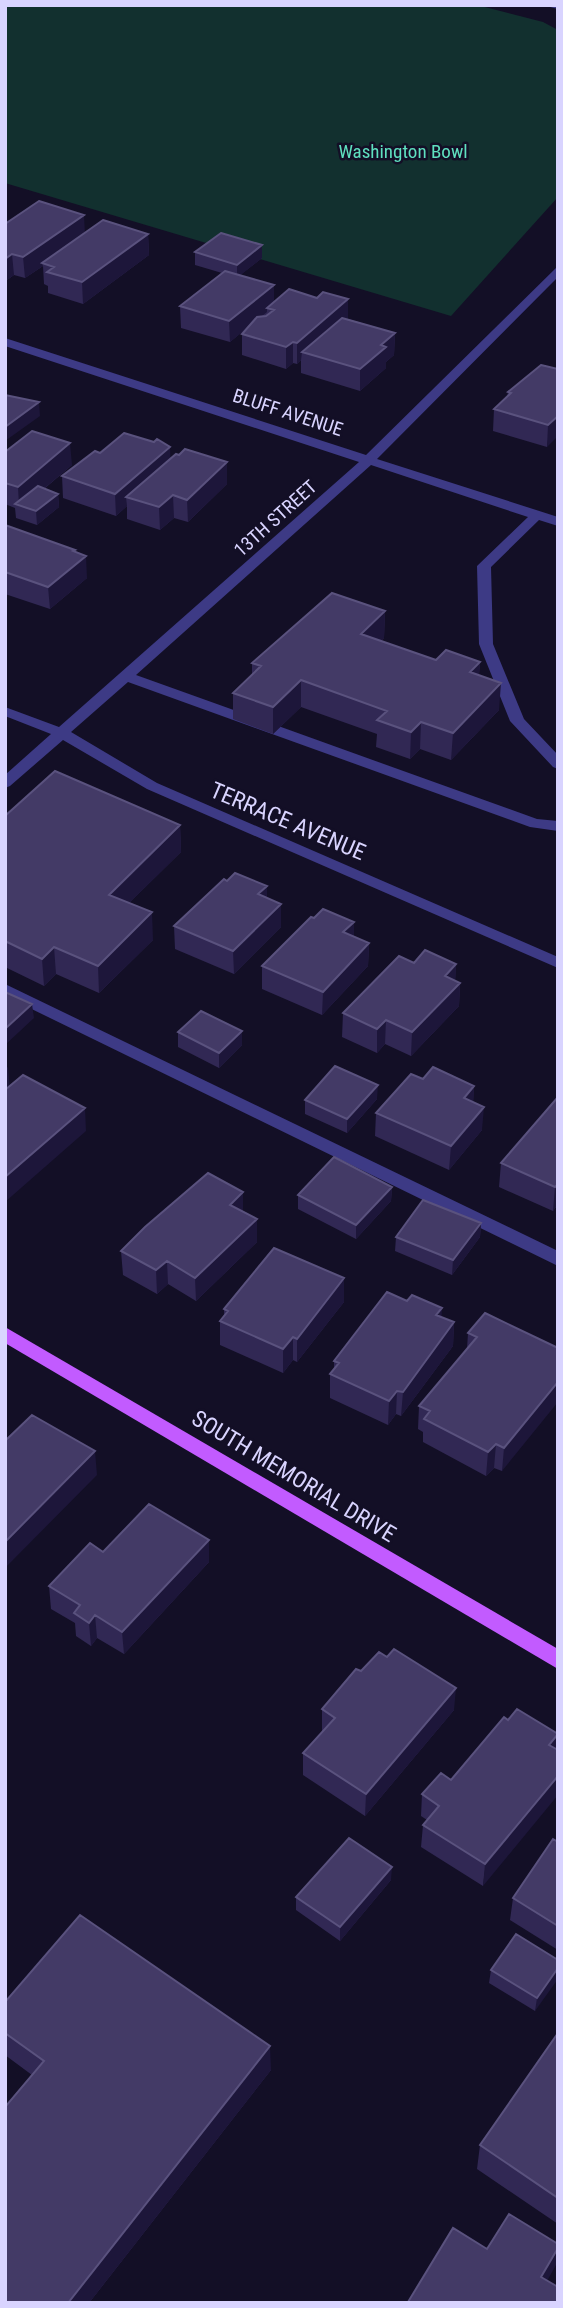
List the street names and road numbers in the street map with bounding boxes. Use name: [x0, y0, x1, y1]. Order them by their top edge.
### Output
street label: BLUFF AVENUE: [230, 384, 346, 441]
street label: 13TH STREET: [229, 475, 322, 562]
street label: TERRACE AVENUE: [206, 777, 369, 866]
street label: SOUTH MEMORIAL DRIVE: [187, 1405, 401, 1548]

